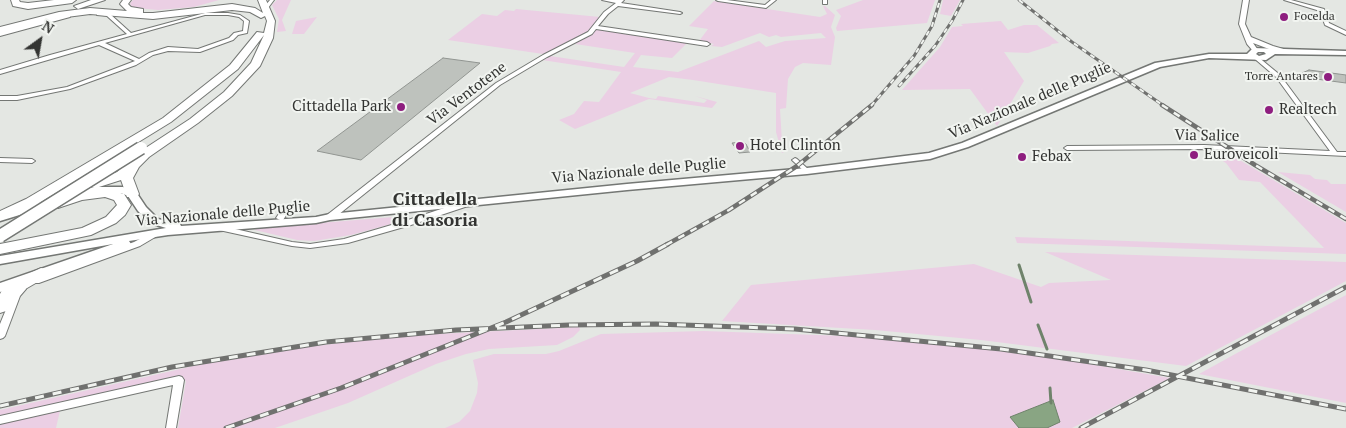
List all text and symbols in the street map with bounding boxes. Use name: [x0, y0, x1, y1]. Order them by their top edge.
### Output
place label: Focelda: [1294, 10, 1335, 24]
marker: Focelda: [1278, 11, 1290, 23]
north arrow: [15, 15, 65, 65]
text: N: [39, 16, 58, 38]
street label: Via Ventotene: [424, 58, 510, 130]
street label: Via Nazionale delle Puglie: [946, 59, 1114, 143]
place label: Torre Antares: [1245, 70, 1318, 84]
marker: Torre Antares: [1322, 71, 1334, 83]
place label: Cittadella Park: [292, 98, 391, 116]
marker: Cittadella Park: [395, 101, 407, 113]
place label: Realtech: [1279, 101, 1337, 119]
marker: Realtech: [1263, 104, 1275, 116]
street label: Via Salice: [1174, 126, 1240, 146]
place label: Hotel Clinton: [750, 137, 841, 155]
marker: Hotel Clinton: [734, 140, 746, 152]
place label: Euroveicoli: [1204, 146, 1279, 164]
place label: Febax: [1032, 148, 1071, 166]
marker: Euroveicoli: [1188, 149, 1200, 161]
marker: Febax: [1016, 151, 1028, 163]
street label: Via Nazionale delle Puglie: [551, 154, 727, 188]
district label: Cittadella di Casoria: [392, 189, 478, 232]
street label: Via Nazionale delle Puglie: [135, 197, 311, 231]

